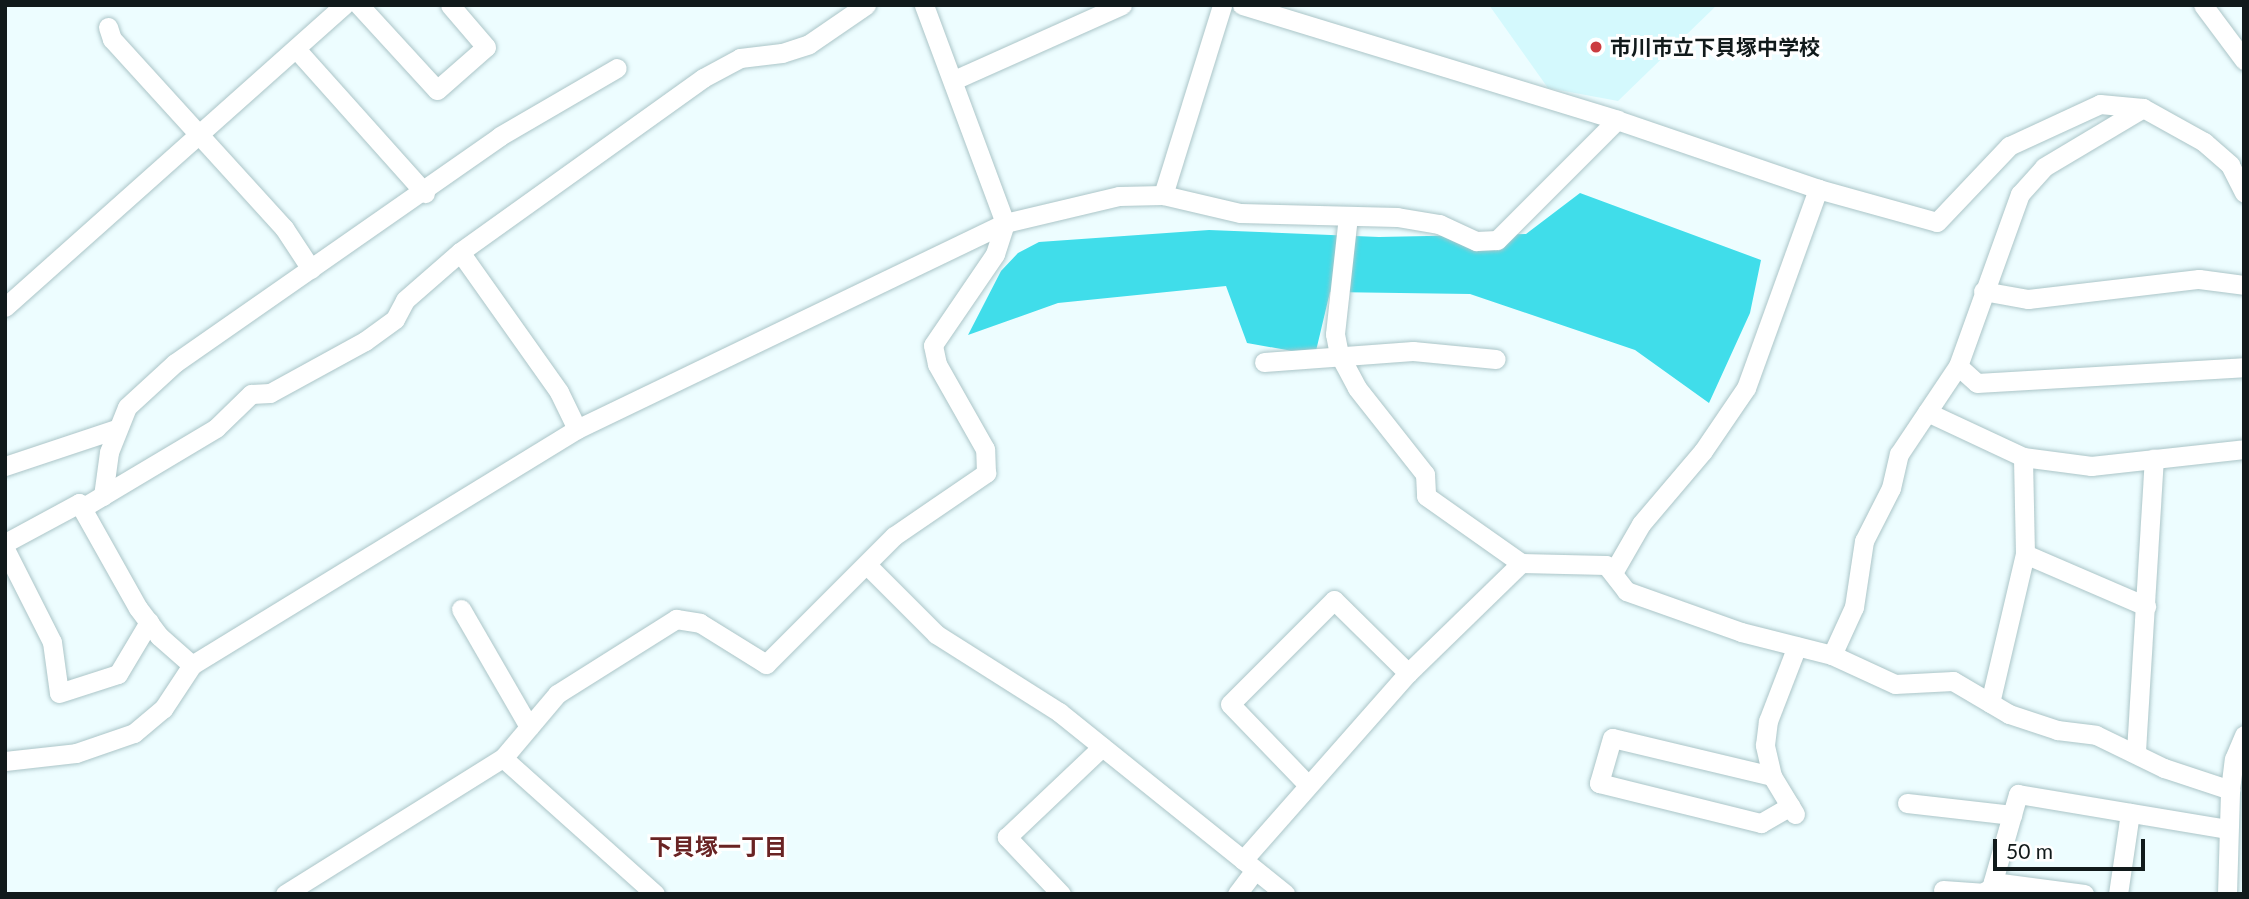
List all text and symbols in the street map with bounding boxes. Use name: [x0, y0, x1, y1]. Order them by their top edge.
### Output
place label: 市川市立下貝塚中学校: [1610, 34, 1820, 60]
marker: 市川市立下貝塚中学校: [1588, 39, 1604, 55]
scale bar: [1997, 825, 2149, 869]
district label: 下貝塚一丁目: [649, 832, 787, 860]
text: 50 m: [2006, 838, 2053, 863]

